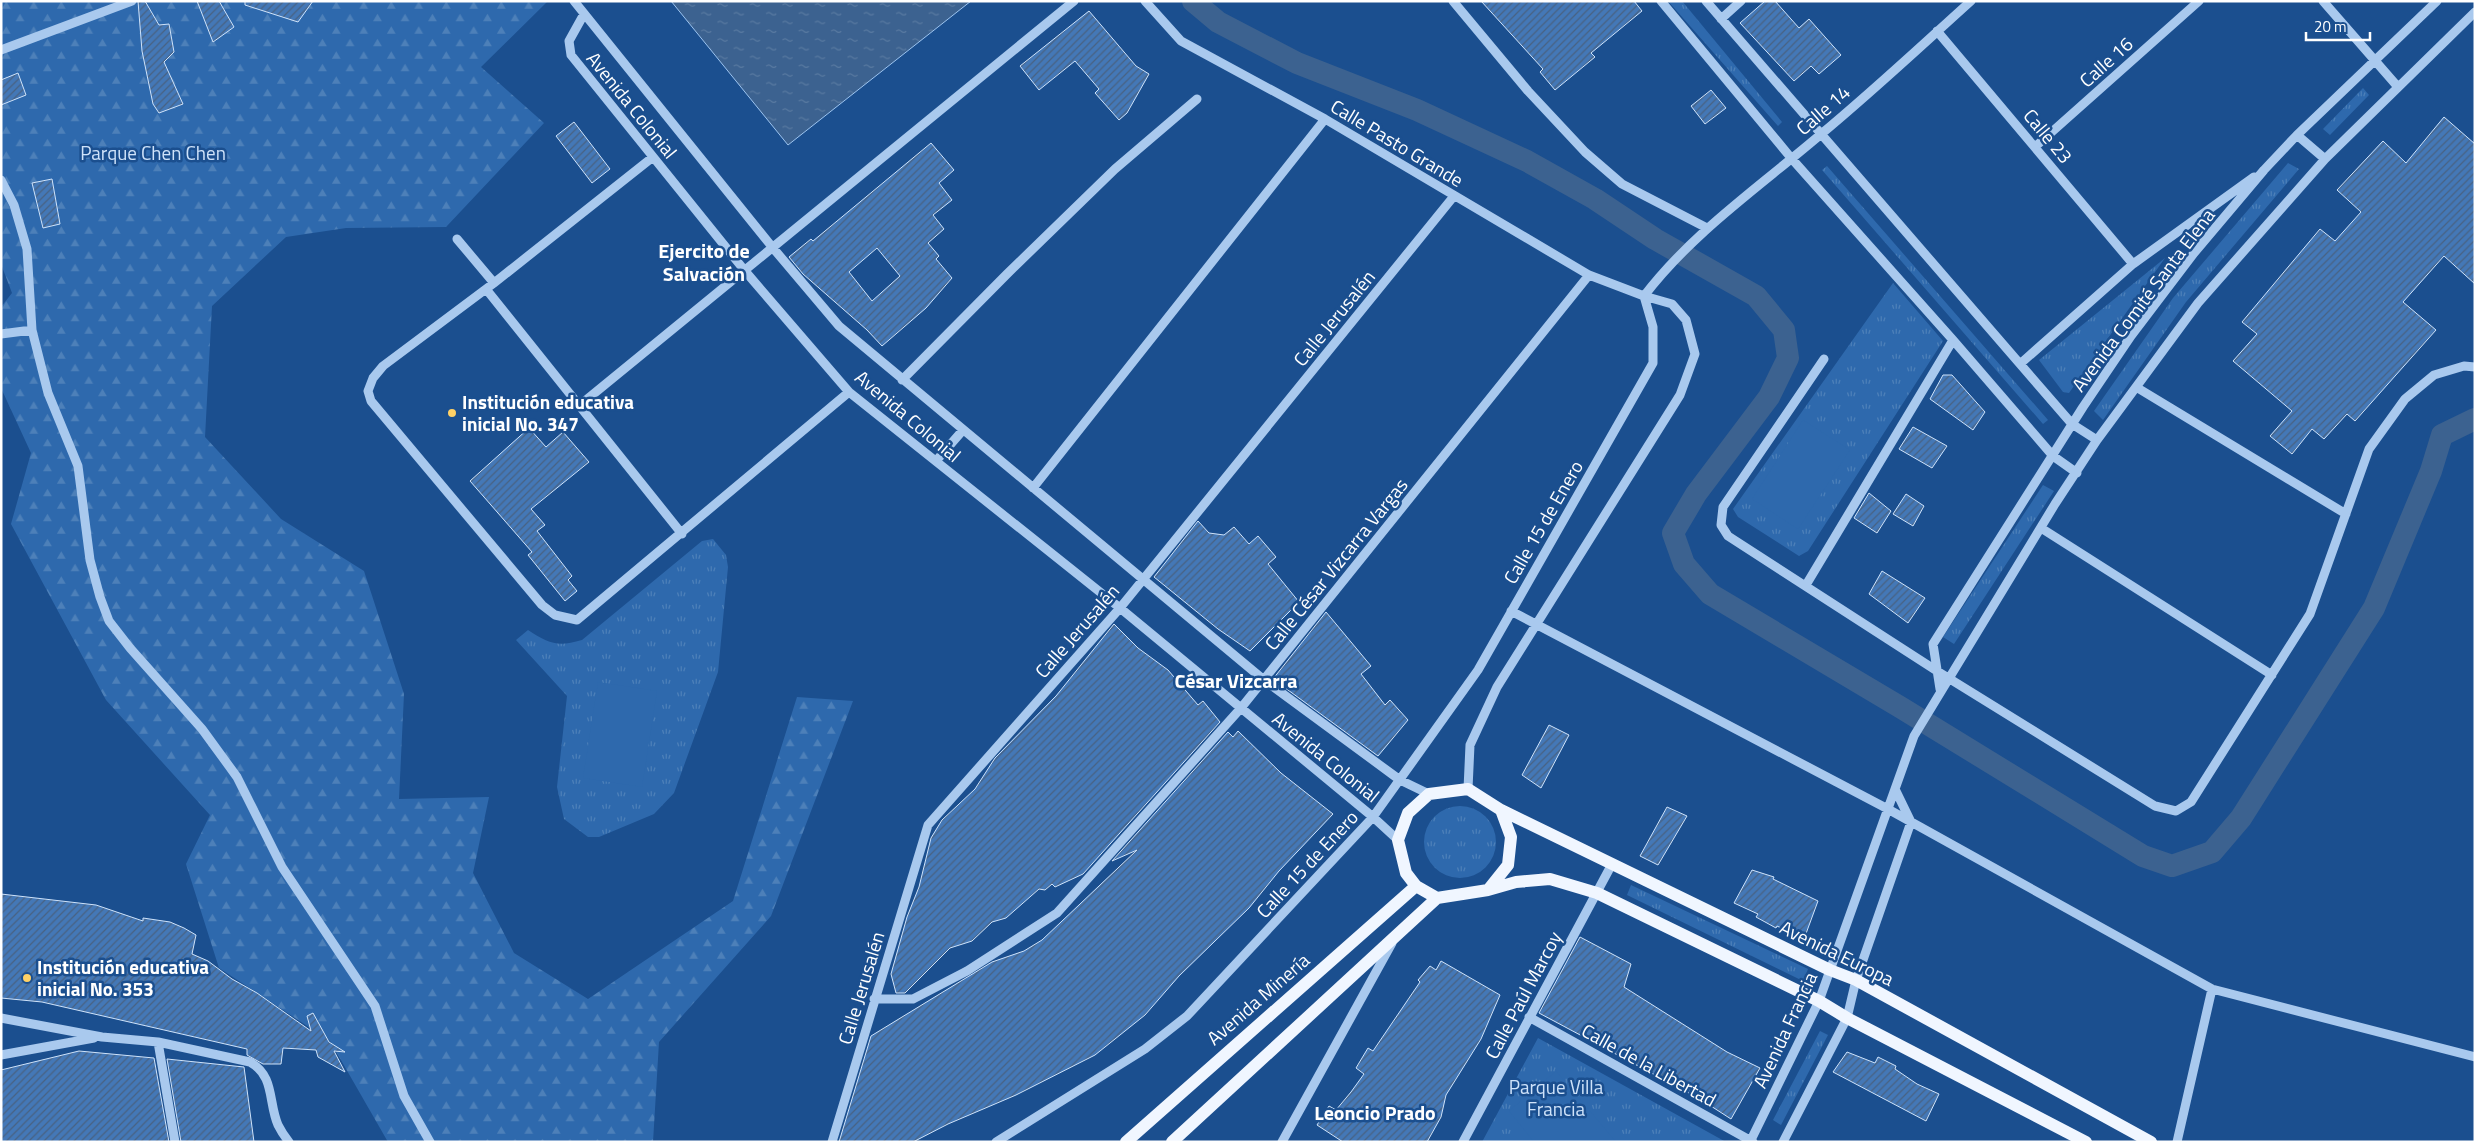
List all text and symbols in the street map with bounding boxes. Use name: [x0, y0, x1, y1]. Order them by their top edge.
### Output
scale bar: [2306, 10, 2370, 42]
text: 20 m: [2314, 15, 2347, 38]
street label: Calle 16: [2072, 30, 2139, 94]
street label: Avenida Colonial: [580, 45, 685, 165]
street label: Calle 14: [1789, 78, 1856, 141]
street label: Calle Pasto Grande: [1325, 91, 1469, 194]
street label: Calle 23: [2017, 102, 2080, 169]
park label: Parque Chen Chen: [80, 138, 226, 167]
street label: Avenida Comité Santa Elena: [2064, 202, 2222, 397]
district label: Ejercito de Salvación: [658, 235, 750, 289]
street label: Calle Jerusalén: [1286, 263, 1382, 372]
street label: Avenida Colonial: [849, 363, 968, 469]
place label: Institución educativa inicial No. 347: [462, 387, 634, 438]
marker: Institución educativa inicial No. 347: [446, 407, 458, 419]
street label: Calle 15 de Enero: [1495, 455, 1590, 589]
street label: Calle César Vizcarra Vargas: [1257, 471, 1414, 656]
street label: Calle Jerusalén: [1027, 577, 1126, 684]
district label: César Vizcarra: [1175, 665, 1297, 696]
street label: Avenida Colonial: [1266, 704, 1386, 809]
street label: Calle 15 de Enero: [1249, 803, 1364, 924]
street label: Avenida Europa: [1775, 912, 1900, 993]
street label: Calle Paúl Marcoy: [1477, 926, 1568, 1064]
street label: Calle Jerusalén: [830, 928, 891, 1048]
street label: Avenida Minería: [1200, 945, 1316, 1052]
place label: Institución educativa inicial No. 353: [37, 952, 209, 1003]
street label: Avenida Francia: [1745, 966, 1824, 1093]
marker: Institución educativa inicial No. 353: [21, 972, 33, 984]
street label: Calle de la Libertad: [1577, 1016, 1722, 1114]
park label: Parque Villa Francia: [1509, 1072, 1604, 1123]
district label: Leoncio Prado: [1314, 1097, 1436, 1128]

